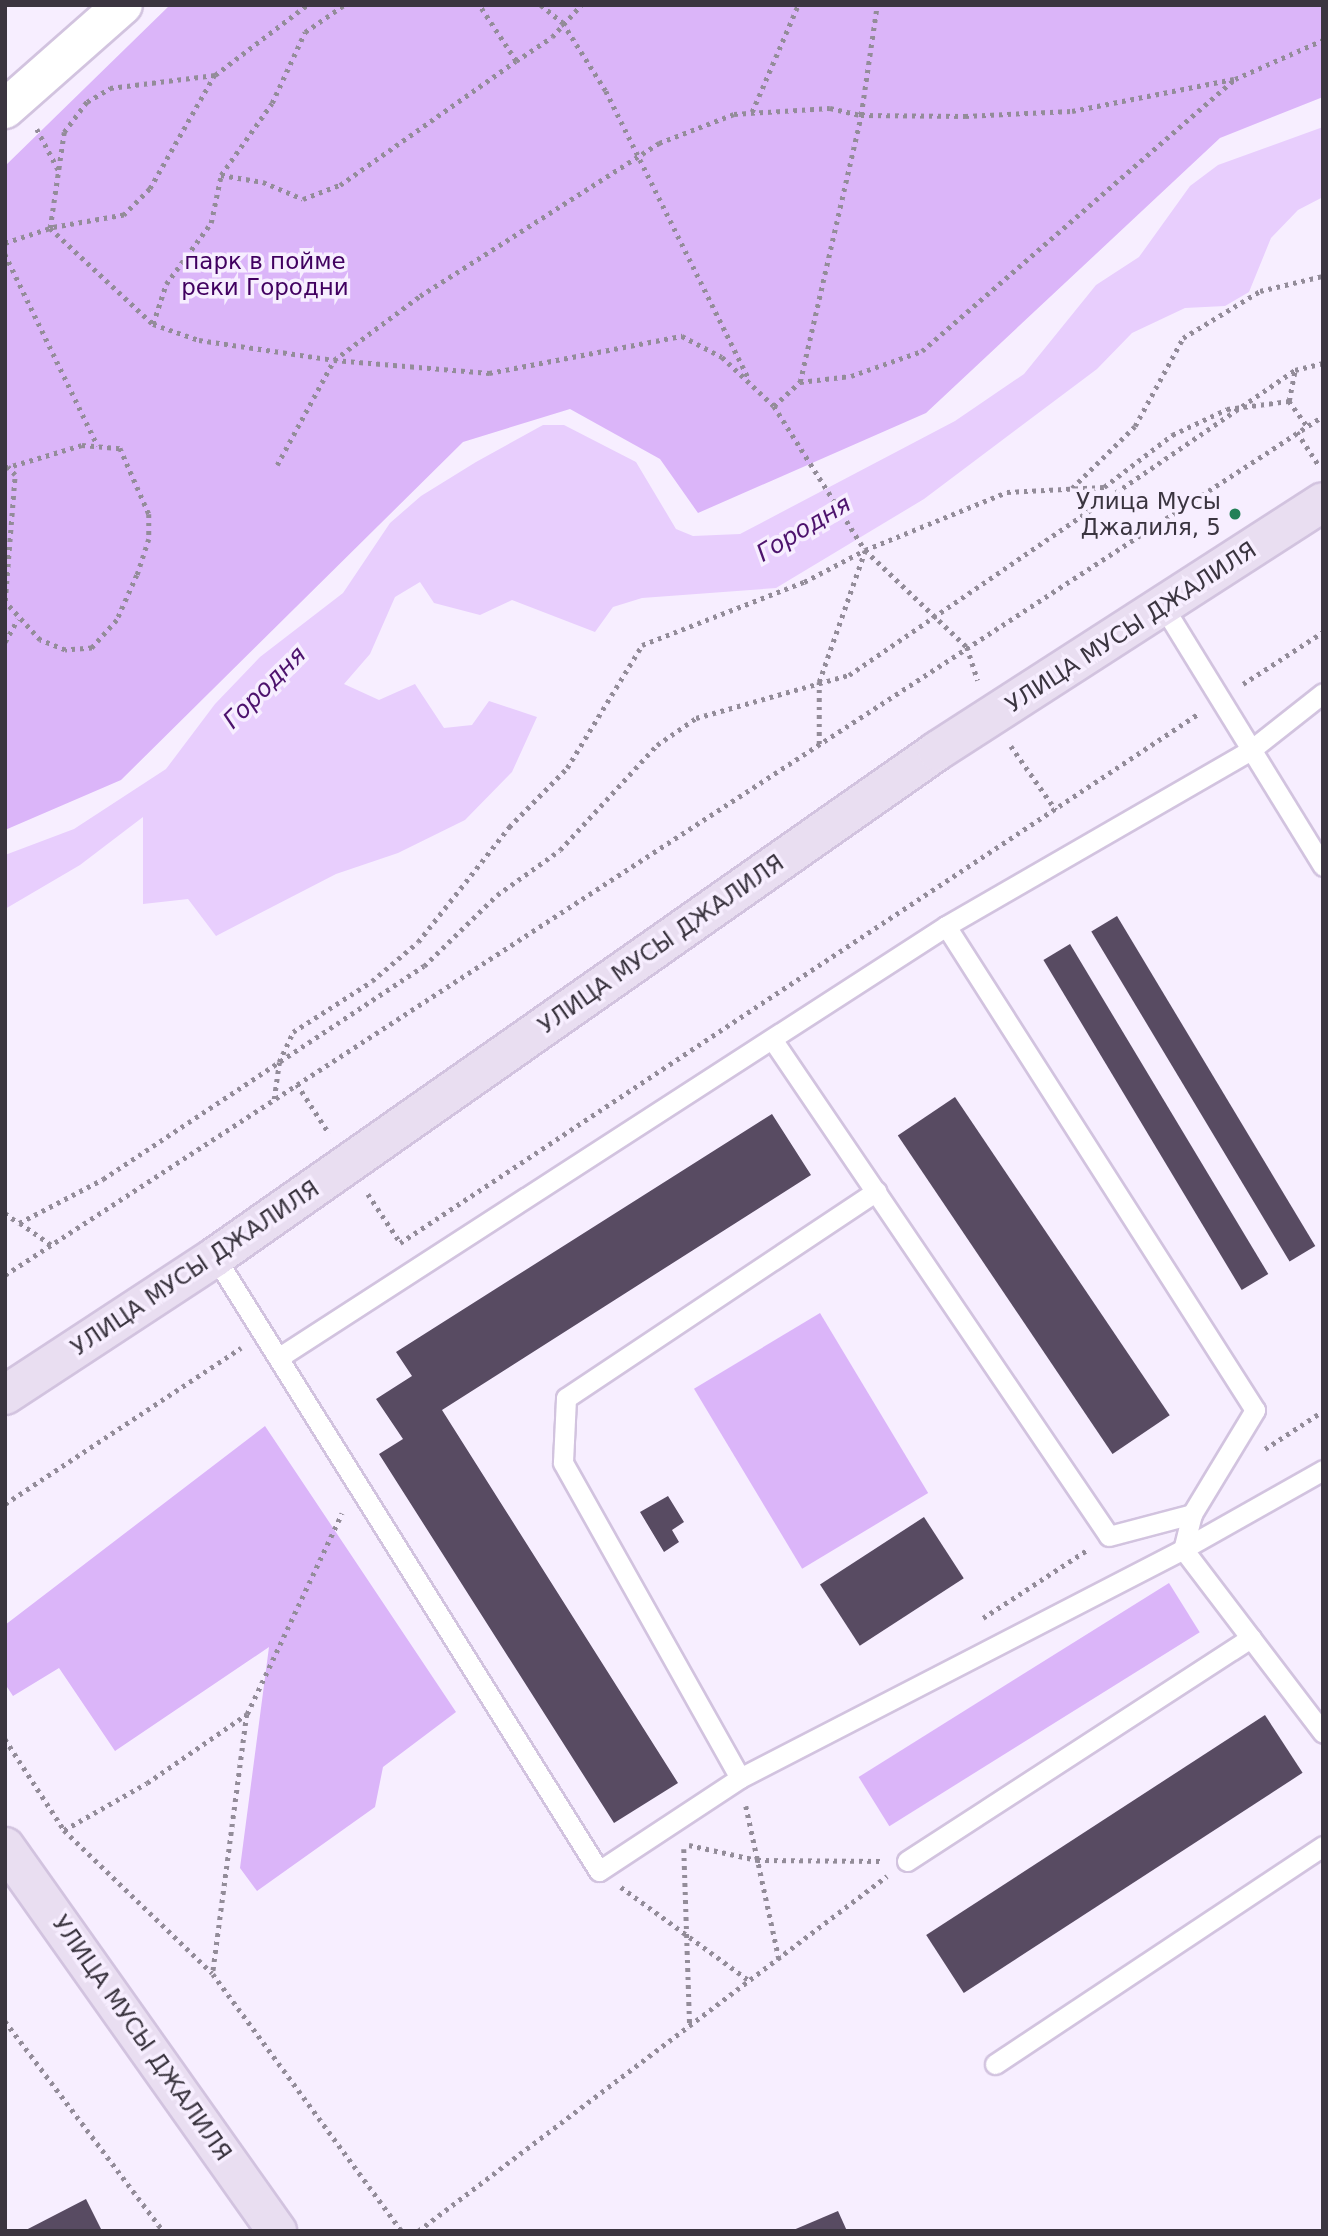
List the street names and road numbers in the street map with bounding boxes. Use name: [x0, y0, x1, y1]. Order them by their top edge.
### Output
street label: УЛИЦА МУСЫ ДЖАЛИЛЯ: [1001, 536, 1261, 718]
street label: УЛИЦА МУСЫ ДЖАЛИЛЯ: [533, 849, 789, 1039]
street label: УЛИЦА МУСЫ ДЖАЛИЛЯ: [66, 1175, 324, 1361]
street label: УЛИЦА МУСЫ ДЖАЛИЛЯ: [47, 1910, 237, 2166]

